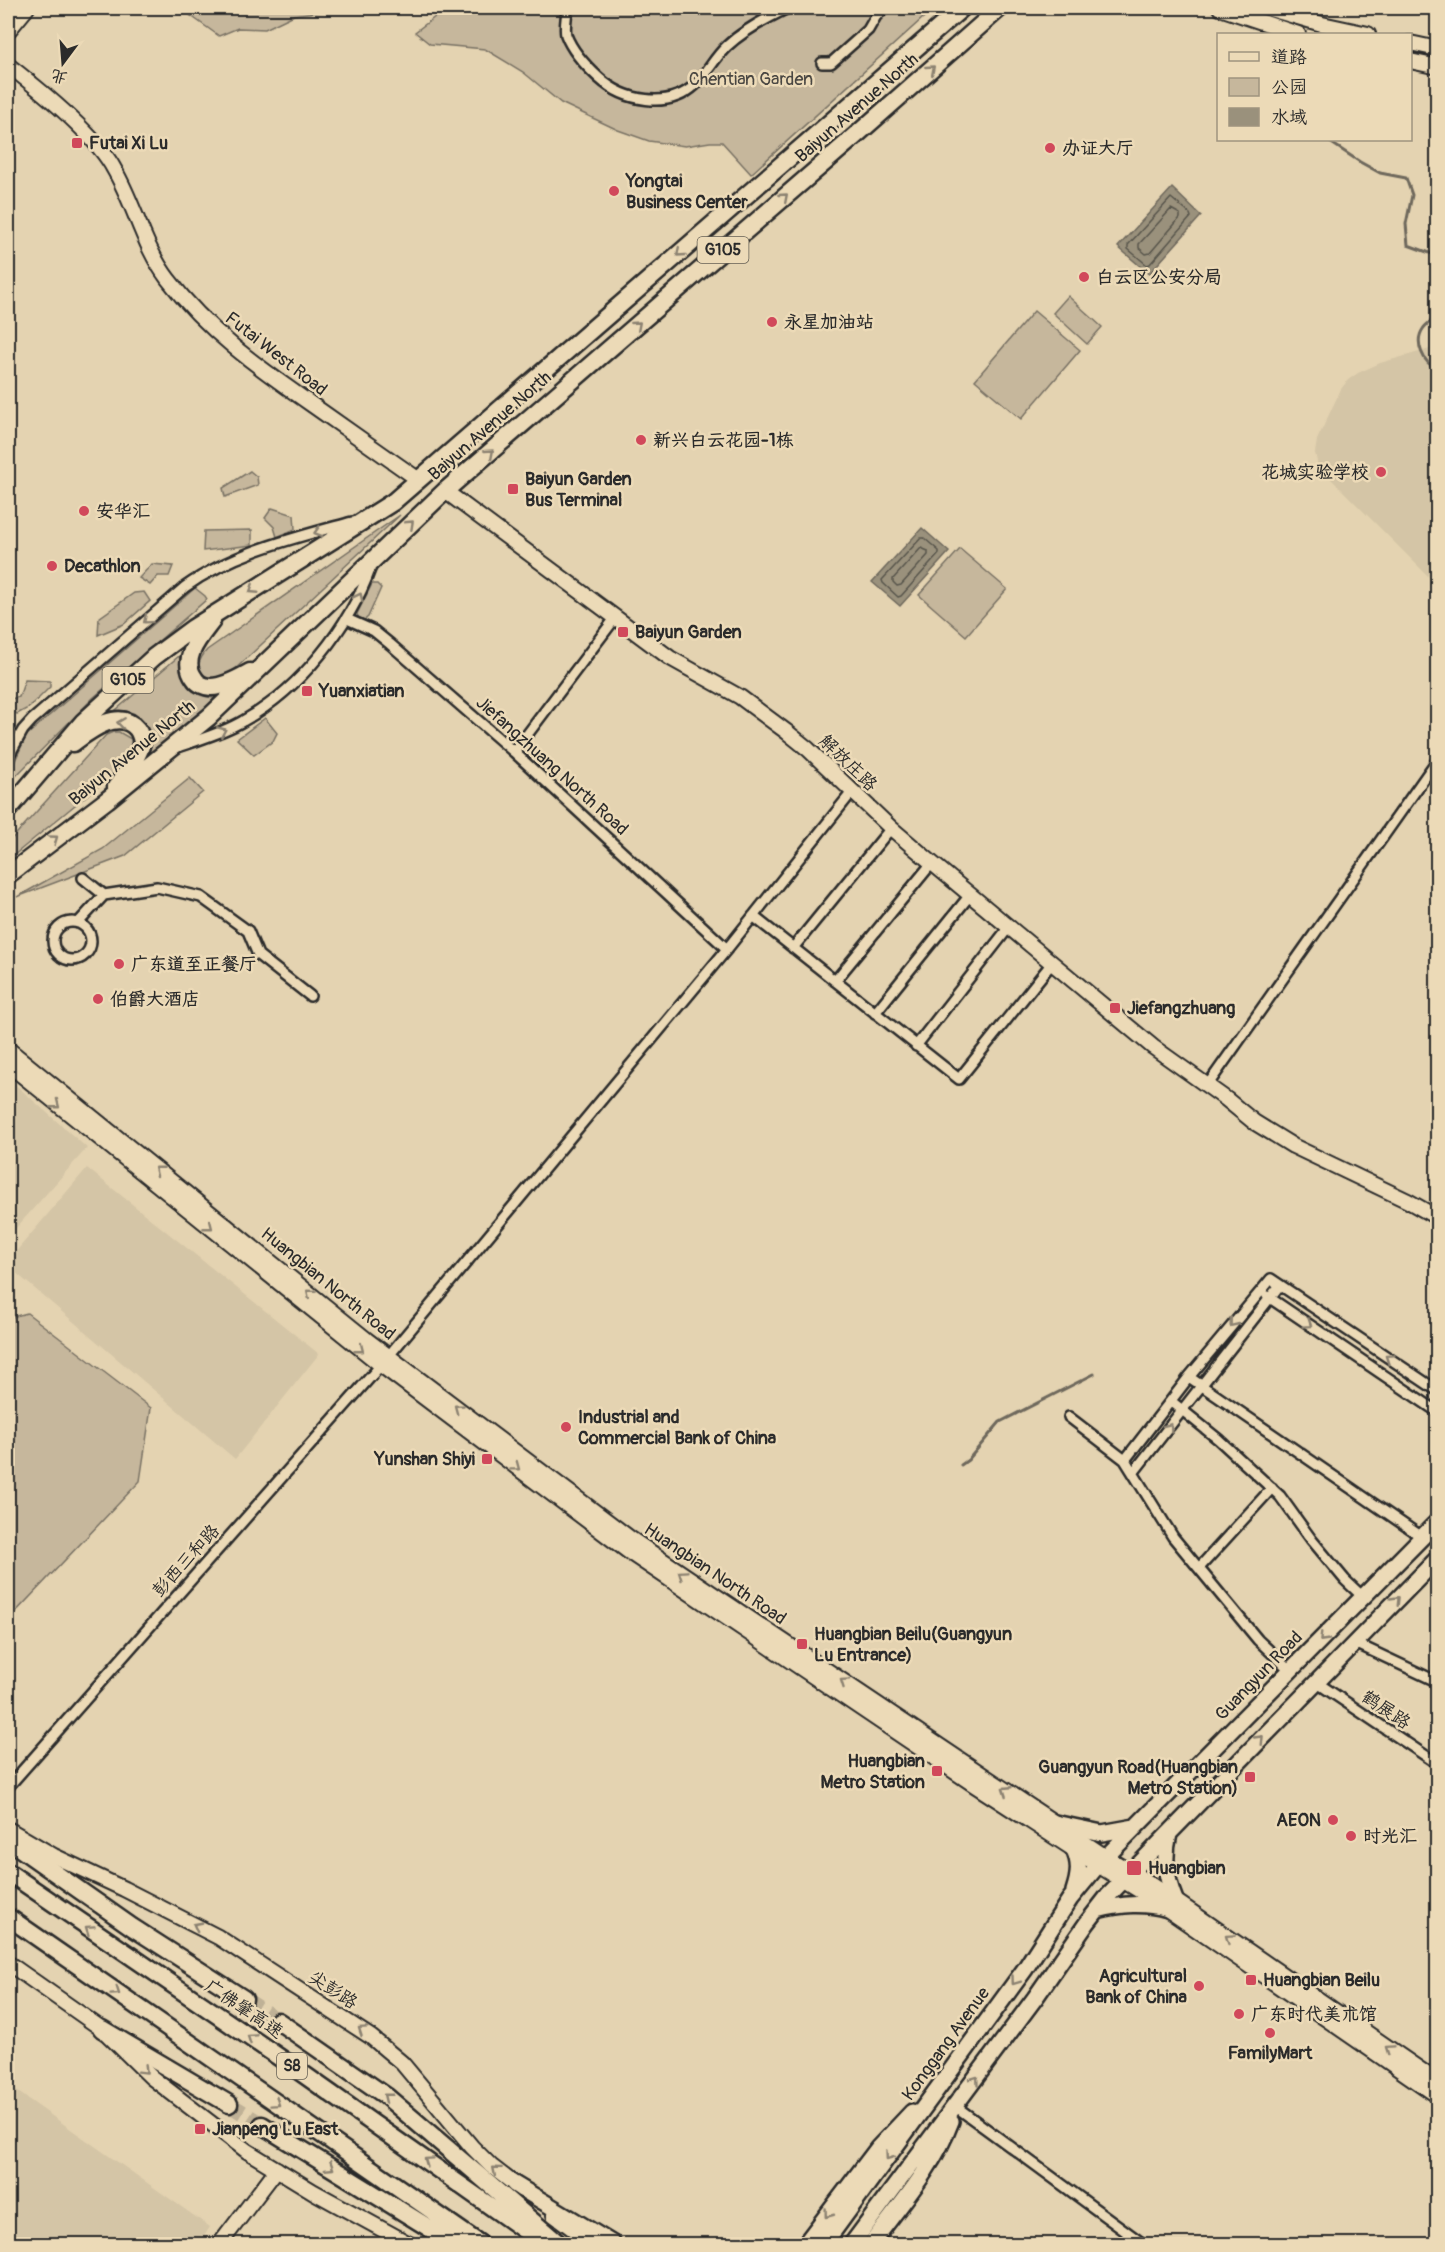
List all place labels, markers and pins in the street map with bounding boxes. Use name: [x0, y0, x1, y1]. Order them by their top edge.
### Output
place label: Futai Xi Lu: [89, 132, 168, 155]
marker: Futai Xi Lu: [70, 136, 84, 150]
place label: 办证大厅: [1062, 137, 1134, 160]
marker: 办证大厅: [1043, 141, 1057, 155]
place label: Yongtai Business Center: [625, 170, 748, 214]
marker: Yongtai Business Center: [607, 184, 621, 198]
place label: 白云区公安分局: [1096, 266, 1222, 289]
marker: 白云区公安分局: [1077, 270, 1091, 284]
place label: 永星加油站: [784, 311, 874, 334]
marker: 永星加油站: [765, 315, 779, 329]
place label: 新兴白云花园-1栋: [653, 429, 794, 452]
marker: 新兴白云花园-1栋: [634, 433, 648, 447]
place label: 花城实验学校: [1261, 461, 1369, 484]
marker: 花城实验学校: [1374, 465, 1388, 479]
place label: Baiyun Garden Bus Terminal: [525, 468, 632, 512]
marker: Baiyun Garden Bus Terminal: [506, 482, 520, 496]
place label: 安华汇: [96, 500, 150, 523]
marker: 安华汇: [77, 504, 91, 518]
place label: Decathlon: [64, 555, 141, 578]
marker: Decathlon: [45, 559, 59, 573]
place label: Baiyun Garden: [635, 621, 742, 644]
marker: Baiyun Garden: [616, 625, 630, 639]
place label: Yuanxiatian: [318, 680, 405, 703]
marker: Yuanxiatian: [300, 684, 314, 698]
place label: 广东道至正餐厅: [131, 953, 257, 976]
marker: 广东道至正餐厅: [112, 957, 126, 971]
place label: 伯爵大酒店: [110, 988, 200, 1011]
marker: 伯爵大酒店: [91, 992, 105, 1006]
place label: Jiefangzhuang: [1127, 997, 1235, 1020]
marker: Jiefangzhuang: [1108, 1001, 1122, 1015]
place label: Industrial and Commercial Bank of China: [578, 1406, 777, 1450]
marker: Industrial and Commercial Bank of China: [559, 1420, 573, 1434]
place label: Yunshan Shiyi: [374, 1448, 475, 1471]
marker: Yunshan Shiyi: [480, 1452, 494, 1466]
place label: Huangbian Beilu(Guangyun Lu Entrance): [814, 1623, 1012, 1667]
marker: Huangbian Beilu(Guangyun Lu Entrance): [795, 1637, 809, 1651]
place label: Huangbian Metro Station: [821, 1750, 925, 1794]
place label: Guangyun Road(Huangbian Metro Station): [1038, 1756, 1238, 1800]
marker: Huangbian Metro Station: [930, 1764, 944, 1778]
marker: Guangyun Road(Huangbian Metro Station): [1243, 1770, 1257, 1784]
place label: AEON: [1276, 1809, 1321, 1832]
marker: AEON: [1326, 1813, 1340, 1827]
place label: 时光汇: [1363, 1825, 1417, 1848]
marker: 时光汇: [1344, 1829, 1358, 1843]
place label: Huangbian: [1148, 1857, 1226, 1880]
marker: Huangbian: [1125, 1859, 1143, 1877]
place label: Agricultural Bank of China: [1085, 1965, 1188, 2009]
place label: Huangbian Beilu: [1263, 1969, 1380, 1992]
marker: Huangbian Beilu: [1244, 1973, 1258, 1987]
marker: Agricultural Bank of China: [1192, 1979, 1206, 1993]
place label: 广东时代美术馆: [1251, 2003, 1377, 2026]
marker: 广东时代美术馆: [1232, 2007, 1246, 2021]
marker: FamilyMart: [1263, 2026, 1277, 2040]
place label: FamilyMart: [1228, 2042, 1313, 2065]
place label: Jianpeng Lu East: [212, 2118, 339, 2141]
marker: Jianpeng Lu East: [193, 2122, 207, 2136]

